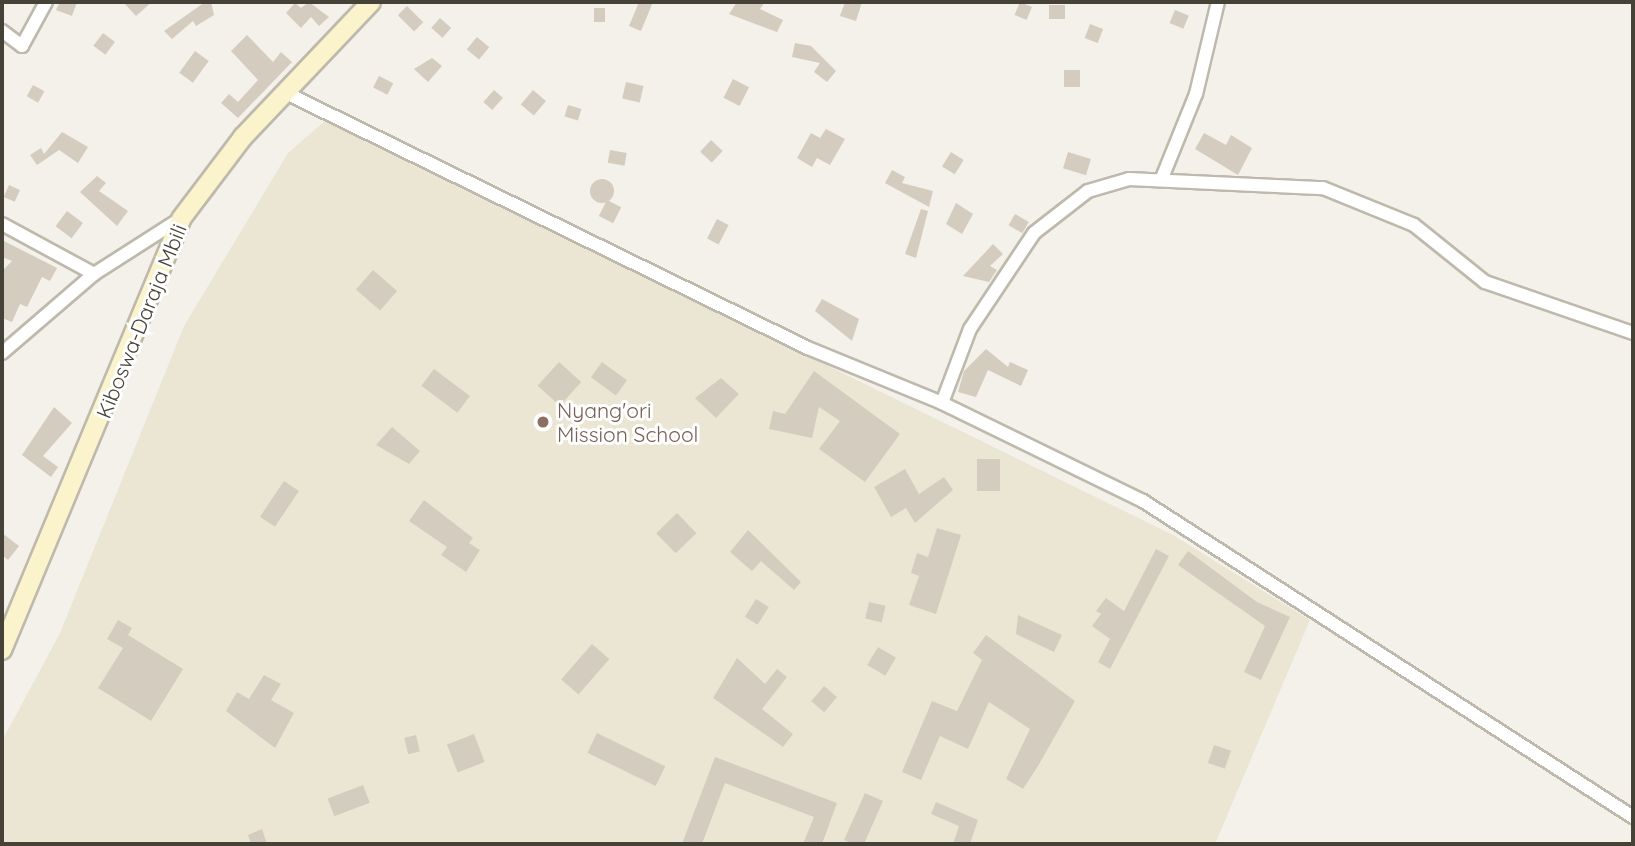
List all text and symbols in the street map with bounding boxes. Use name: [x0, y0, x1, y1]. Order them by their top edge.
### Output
street label: Kiboswa-Daraja Mbili: [91, 220, 191, 422]
place label: Nyang'ori Mission School: [557, 397, 698, 447]
marker: Nyang'ori Mission School: [535, 414, 551, 430]

